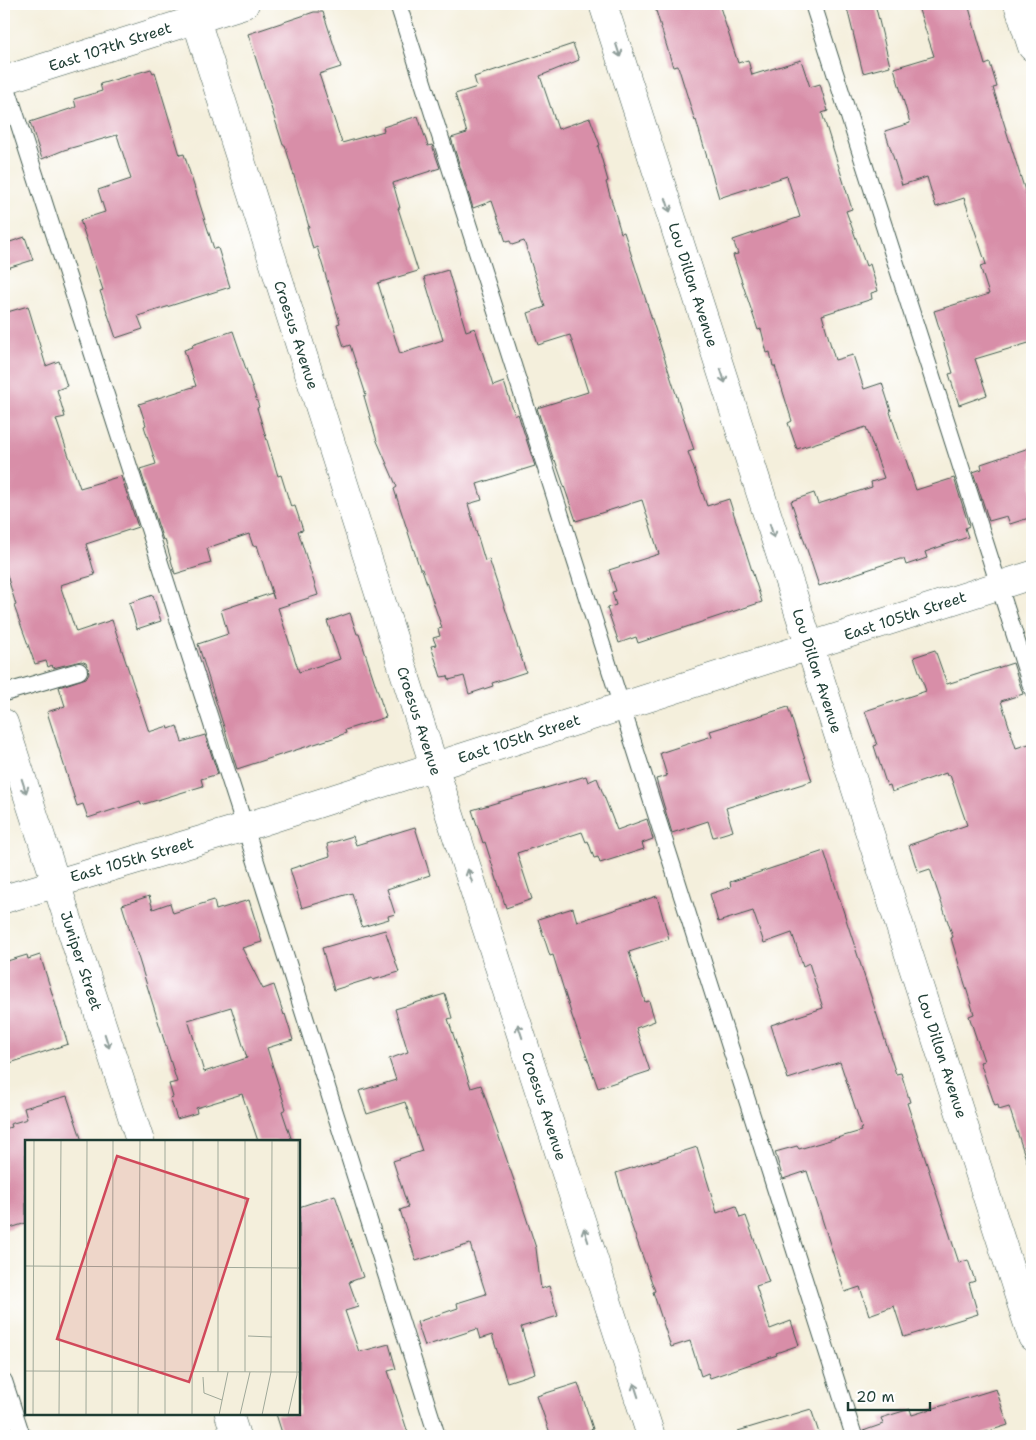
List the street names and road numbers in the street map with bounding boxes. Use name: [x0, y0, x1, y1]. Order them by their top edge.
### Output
street label: East 107th Street: [46, 18, 174, 76]
street label: Lou Dillon Avenue: [663, 220, 723, 350]
street label: Croesus Avenue: [269, 278, 323, 392]
street label: East 105th Street: [841, 587, 969, 645]
street label: Lou Dillon Avenue: [787, 606, 847, 736]
street label: Croesus Avenue: [392, 664, 446, 778]
street label: East 105th Street: [455, 710, 583, 768]
street label: East 105th Street: [68, 833, 196, 887]
street label: Juniper Street: [55, 909, 107, 1013]
street label: Lou Dillon Avenue: [912, 991, 972, 1121]
street label: Croesus Avenue: [517, 1049, 571, 1163]

